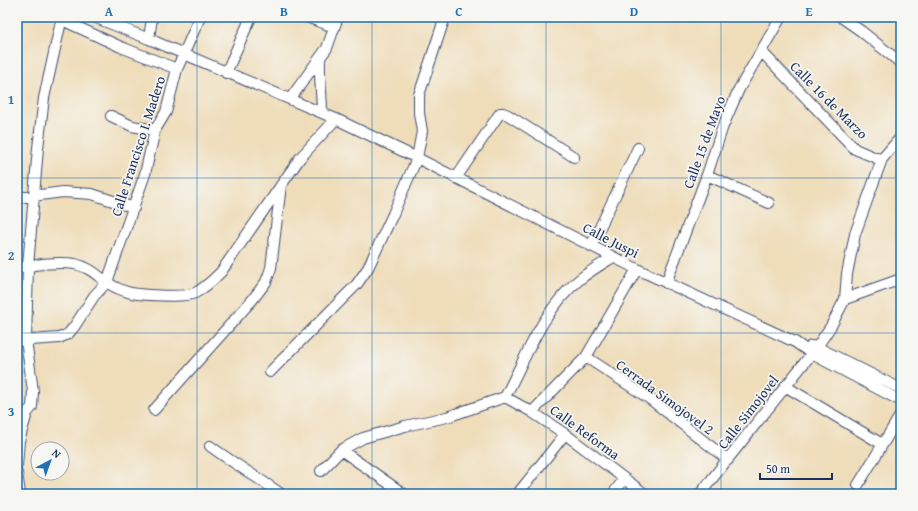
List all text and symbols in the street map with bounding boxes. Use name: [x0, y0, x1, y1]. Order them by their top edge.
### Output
text: A: [105, 2, 114, 21]
text: B: [280, 2, 288, 21]
text: C: [455, 2, 463, 21]
text: D: [630, 2, 638, 21]
text: E: [806, 2, 813, 21]
street label: Calle 16 de Marzo: [786, 57, 872, 143]
street label: Calle Francisco I. Madero: [106, 73, 170, 219]
text: 1: [8, 90, 14, 109]
street label: Calle 15 de Mayo: [678, 93, 730, 191]
street label: Calle Juspi: [579, 217, 643, 263]
text: 2: [8, 246, 15, 265]
street label: Cerrada Simojovel 2: [612, 355, 718, 439]
street label: Calle Simojovel: [713, 371, 783, 453]
street label: Calle Reforma: [546, 400, 624, 464]
text: 3: [8, 402, 14, 421]
north arrow: [30, 441, 70, 481]
text: N: [49, 445, 65, 462]
scale bar: [760, 455, 832, 481]
text: 50 m: [766, 460, 790, 477]

